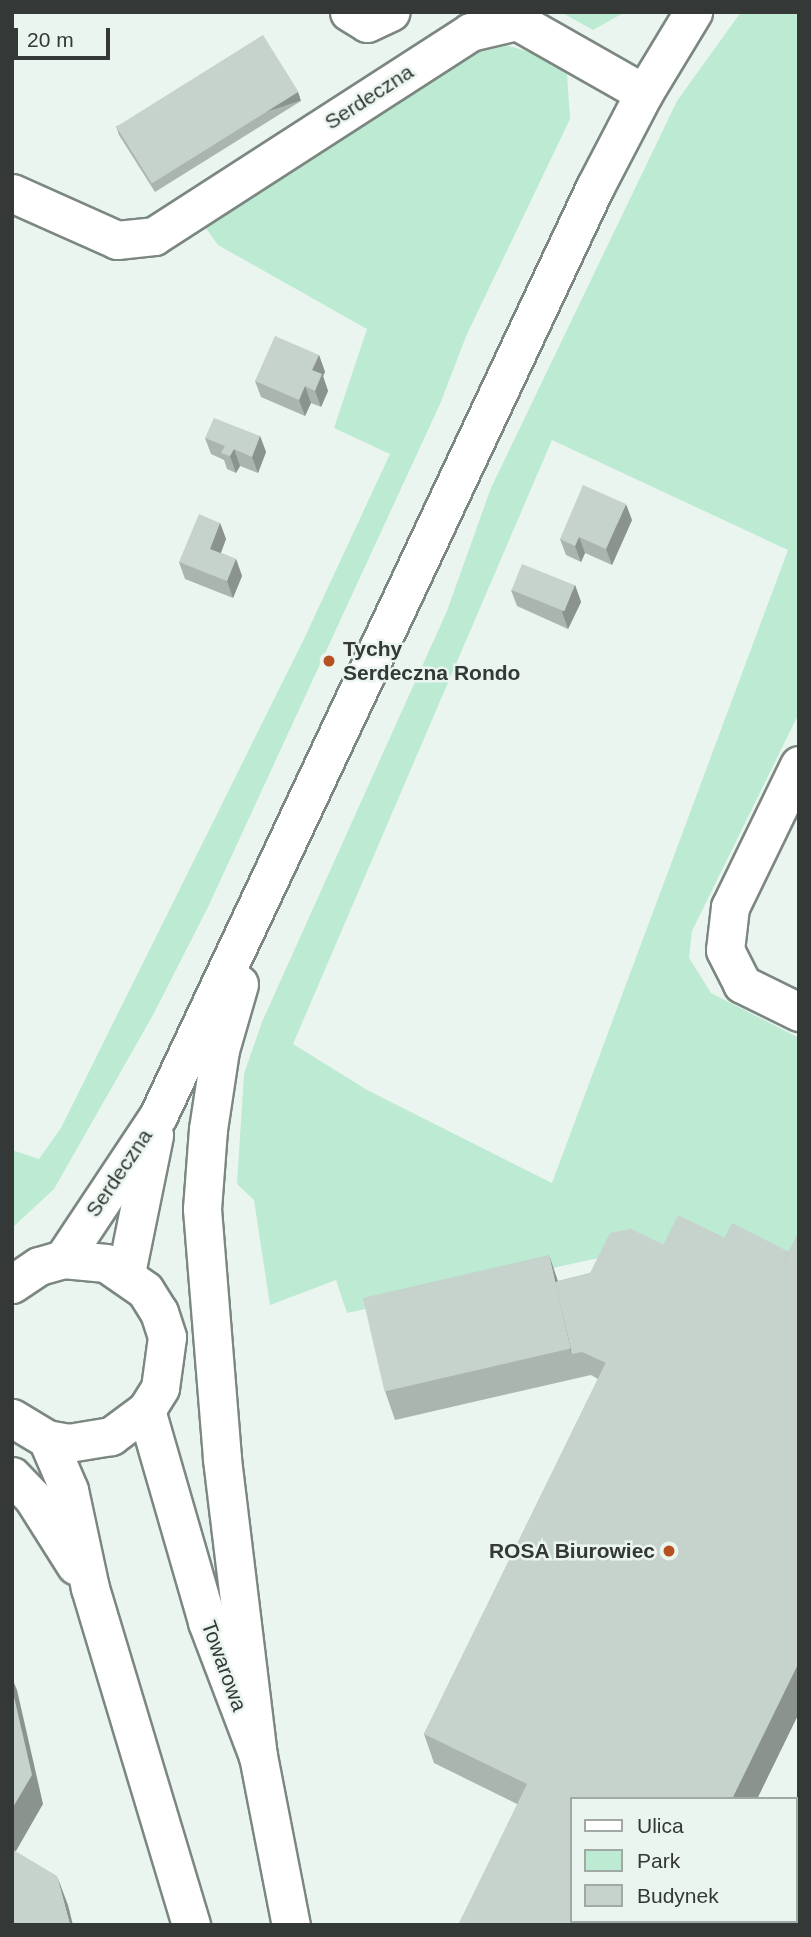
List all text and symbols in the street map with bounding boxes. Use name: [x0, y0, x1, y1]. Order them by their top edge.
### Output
scale bar: [18, 14, 114, 58]
text: 20 m: [27, 28, 74, 51]
street label: Serdeczna: [320, 59, 418, 135]
place label: Tychy Serdeczna Rondo: [343, 636, 520, 686]
marker: Tychy Serdeczna Rondo: [321, 653, 337, 669]
street label: Serdeczna: [80, 1124, 158, 1222]
place label: ROSA Biurowiec: [488, 1538, 655, 1564]
marker: ROSA Biurowiec: [661, 1543, 677, 1559]
street label: Towarowa: [196, 1617, 252, 1715]
legend: [570, 1797, 797, 1923]
text: Ulica: [637, 1814, 684, 1837]
text: Park: [637, 1849, 680, 1872]
text: Budynek: [637, 1884, 719, 1907]

